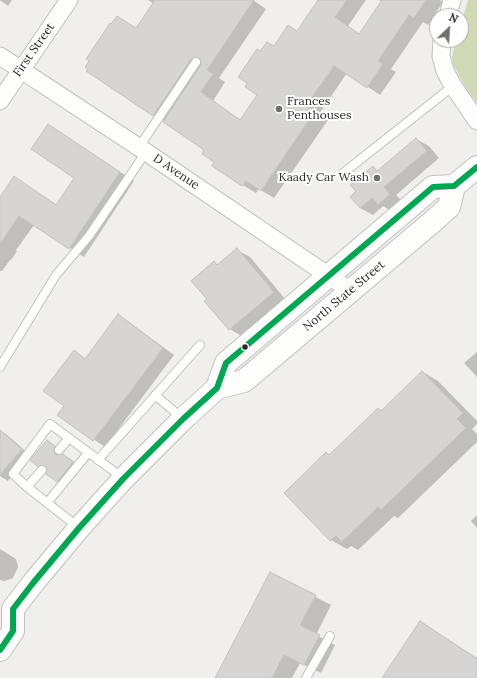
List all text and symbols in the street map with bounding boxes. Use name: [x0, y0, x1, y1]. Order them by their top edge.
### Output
north arrow: [429, 8, 469, 48]
text: N: [447, 10, 460, 26]
street label: First Street: [10, 20, 58, 80]
place label: Frances Penthouses: [287, 95, 351, 123]
marker: Frances Penthouses: [274, 104, 284, 114]
street label: D Avenue: [150, 151, 202, 193]
place label: Kaady Car Wash: [278, 171, 369, 185]
marker: Kaady Car Wash: [372, 173, 382, 183]
street label: North State Street: [300, 258, 388, 334]
unlabelled marker: [240, 342, 250, 352]

